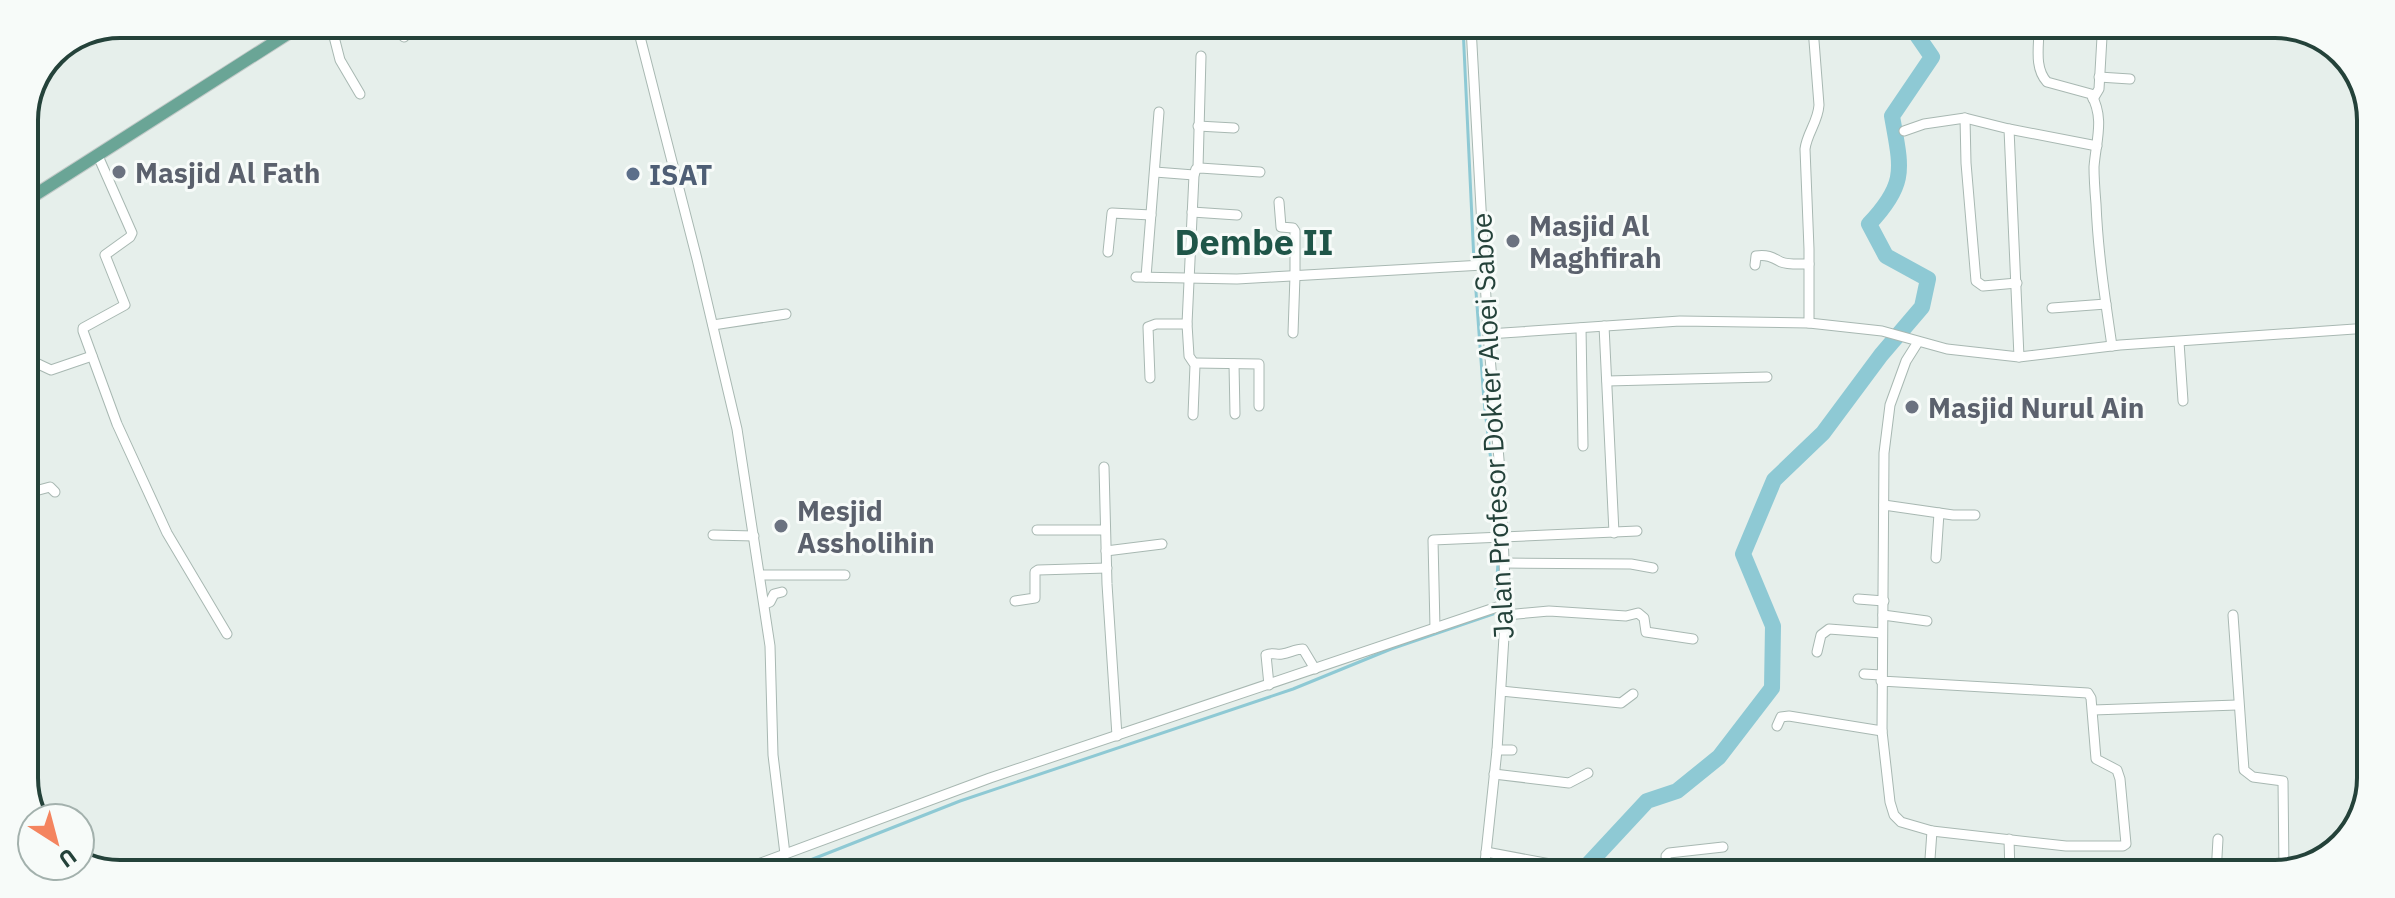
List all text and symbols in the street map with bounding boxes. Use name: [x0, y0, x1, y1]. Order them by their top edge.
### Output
place label: Masjid Al Fath: [135, 154, 320, 191]
place label: ISAT: [649, 156, 712, 193]
marker: Masjid Al Fath: [110, 163, 128, 181]
marker: ISAT: [624, 165, 642, 183]
place label: Masjid Al Maghfirah: [1529, 207, 1662, 276]
street label: Jalan Profesor Dokter Aloei Saboe: [1462, 212, 1522, 640]
district label: Dembe II: [1174, 218, 1334, 265]
marker: Masjid Al Maghfirah: [1504, 232, 1522, 250]
place label: Masjid Nurul Ain: [1928, 389, 2145, 426]
marker: Masjid Nurul Ain: [1903, 398, 1921, 416]
place label: Mesjid Assholihin: [797, 492, 935, 561]
marker: Mesjid Assholihin: [772, 517, 790, 535]
north arrow: [16, 802, 96, 882]
text: U: [53, 842, 83, 875]

